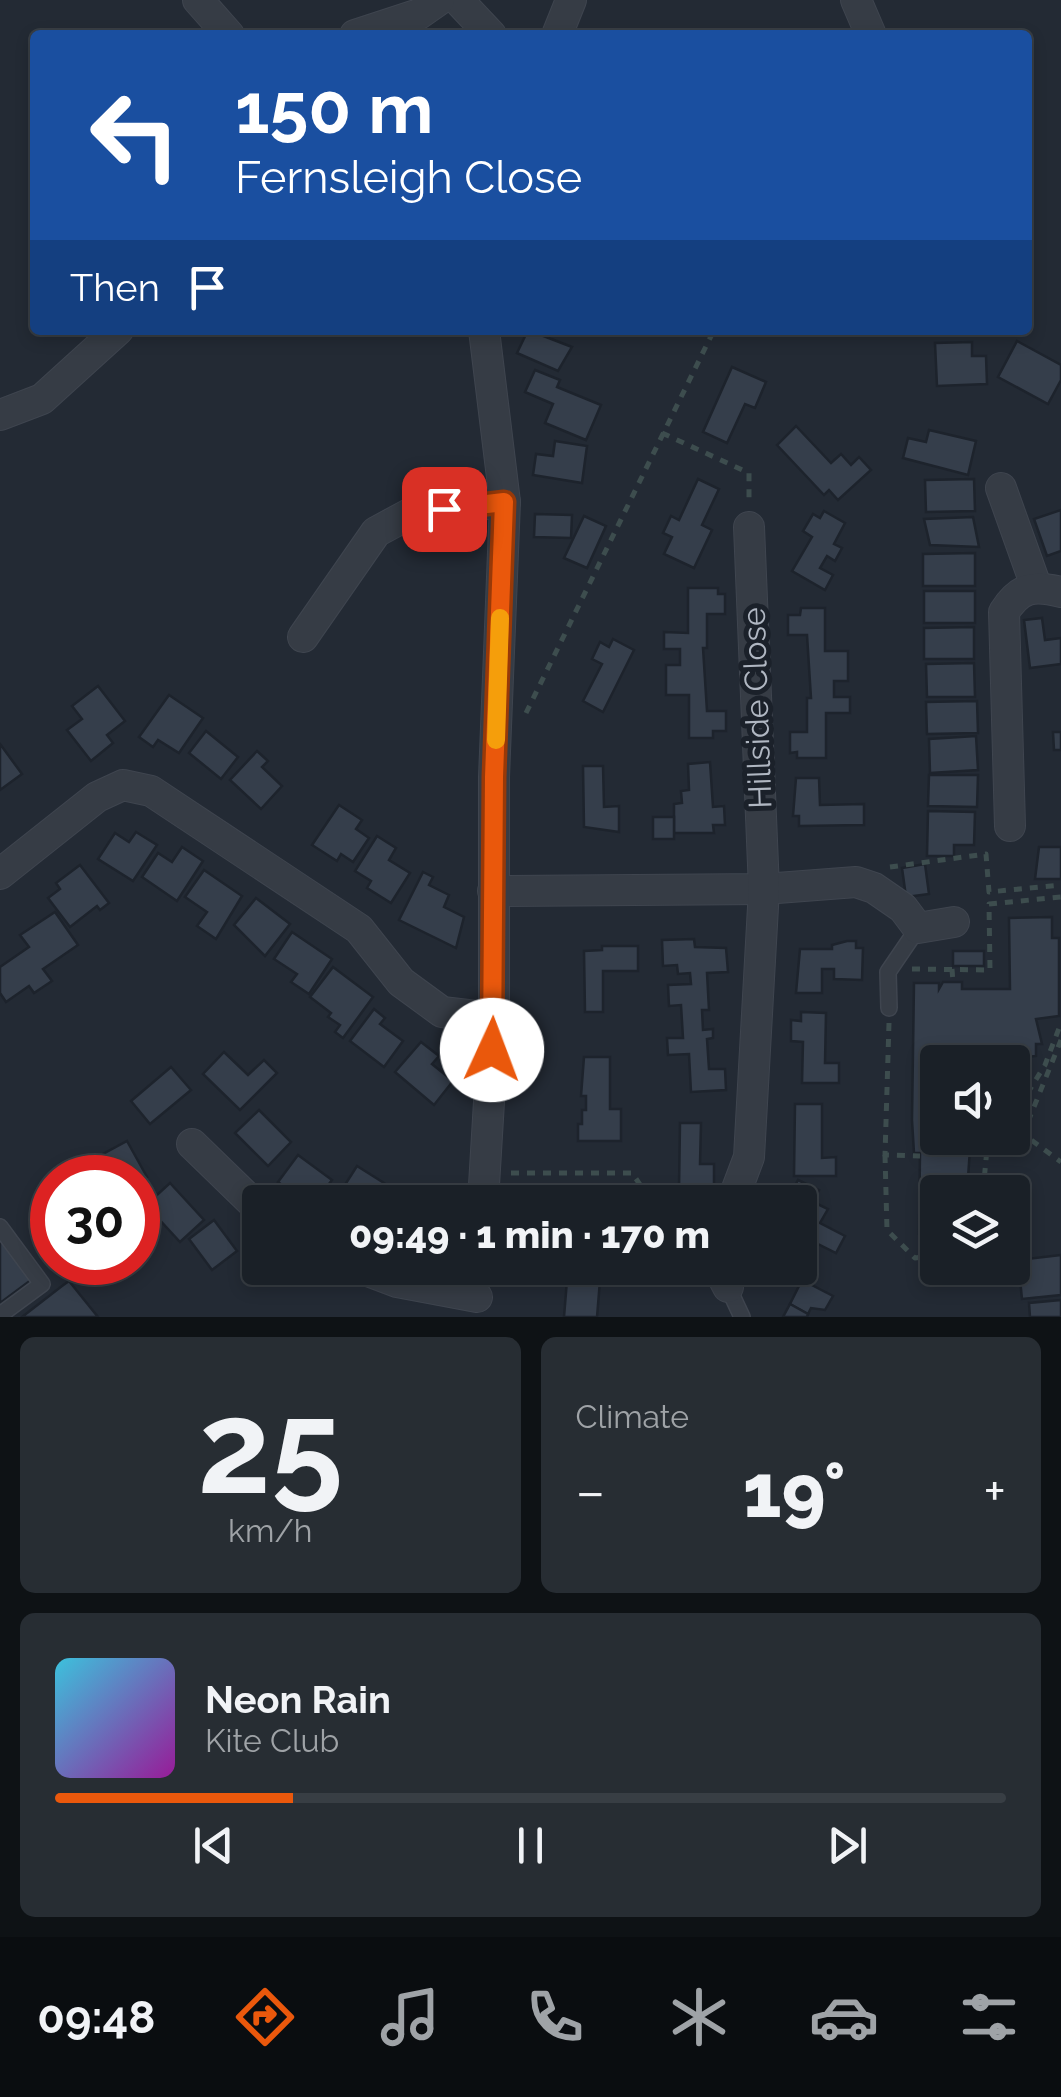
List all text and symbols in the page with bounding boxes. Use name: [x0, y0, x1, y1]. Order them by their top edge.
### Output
text: 150 m: [235, 67, 433, 149]
icon: left: [70, 70, 200, 200]
text: Fernsleigh Close: [235, 151, 582, 204]
icon: arrive: [180, 260, 235, 315]
text: Then: [70, 265, 160, 310]
pin: [402, 467, 487, 552]
icon: arrive: [417, 482, 472, 537]
street label: Hillside Close: [735, 607, 779, 809]
position arrow: [440, 998, 544, 1102]
map controls: [920, 1045, 1030, 1285]
button: sound: [920, 1045, 1030, 1155]
speed limit sign: 30: [30, 1155, 160, 1285]
button: layers: [920, 1175, 1030, 1285]
text: 09:49 · 1 min · 170 m: [349, 1212, 710, 1257]
text: 25: [198, 1371, 343, 1523]
text: Climate: [576, 1398, 689, 1435]
text: 19°: [743, 1446, 846, 1535]
text: −: [576, 1459, 605, 1524]
text: +: [983, 1459, 1006, 1524]
text: km/h: [228, 1512, 312, 1549]
text: Neon Rain: [205, 1677, 391, 1722]
text: Kite Club: [205, 1722, 339, 1759]
icon: previous: [186, 1818, 241, 1873]
icon: pause: [503, 1818, 558, 1873]
icon: next: [820, 1818, 875, 1873]
icon: directions: [230, 1982, 300, 2052]
icon: music: [375, 1982, 445, 2052]
icon: phone: [520, 1982, 590, 2052]
icon: climate: [664, 1982, 734, 2052]
icon: car: [809, 1982, 879, 2052]
icon: filters: [954, 1982, 1024, 2052]
text: 09:48: [37, 1991, 155, 2044]

